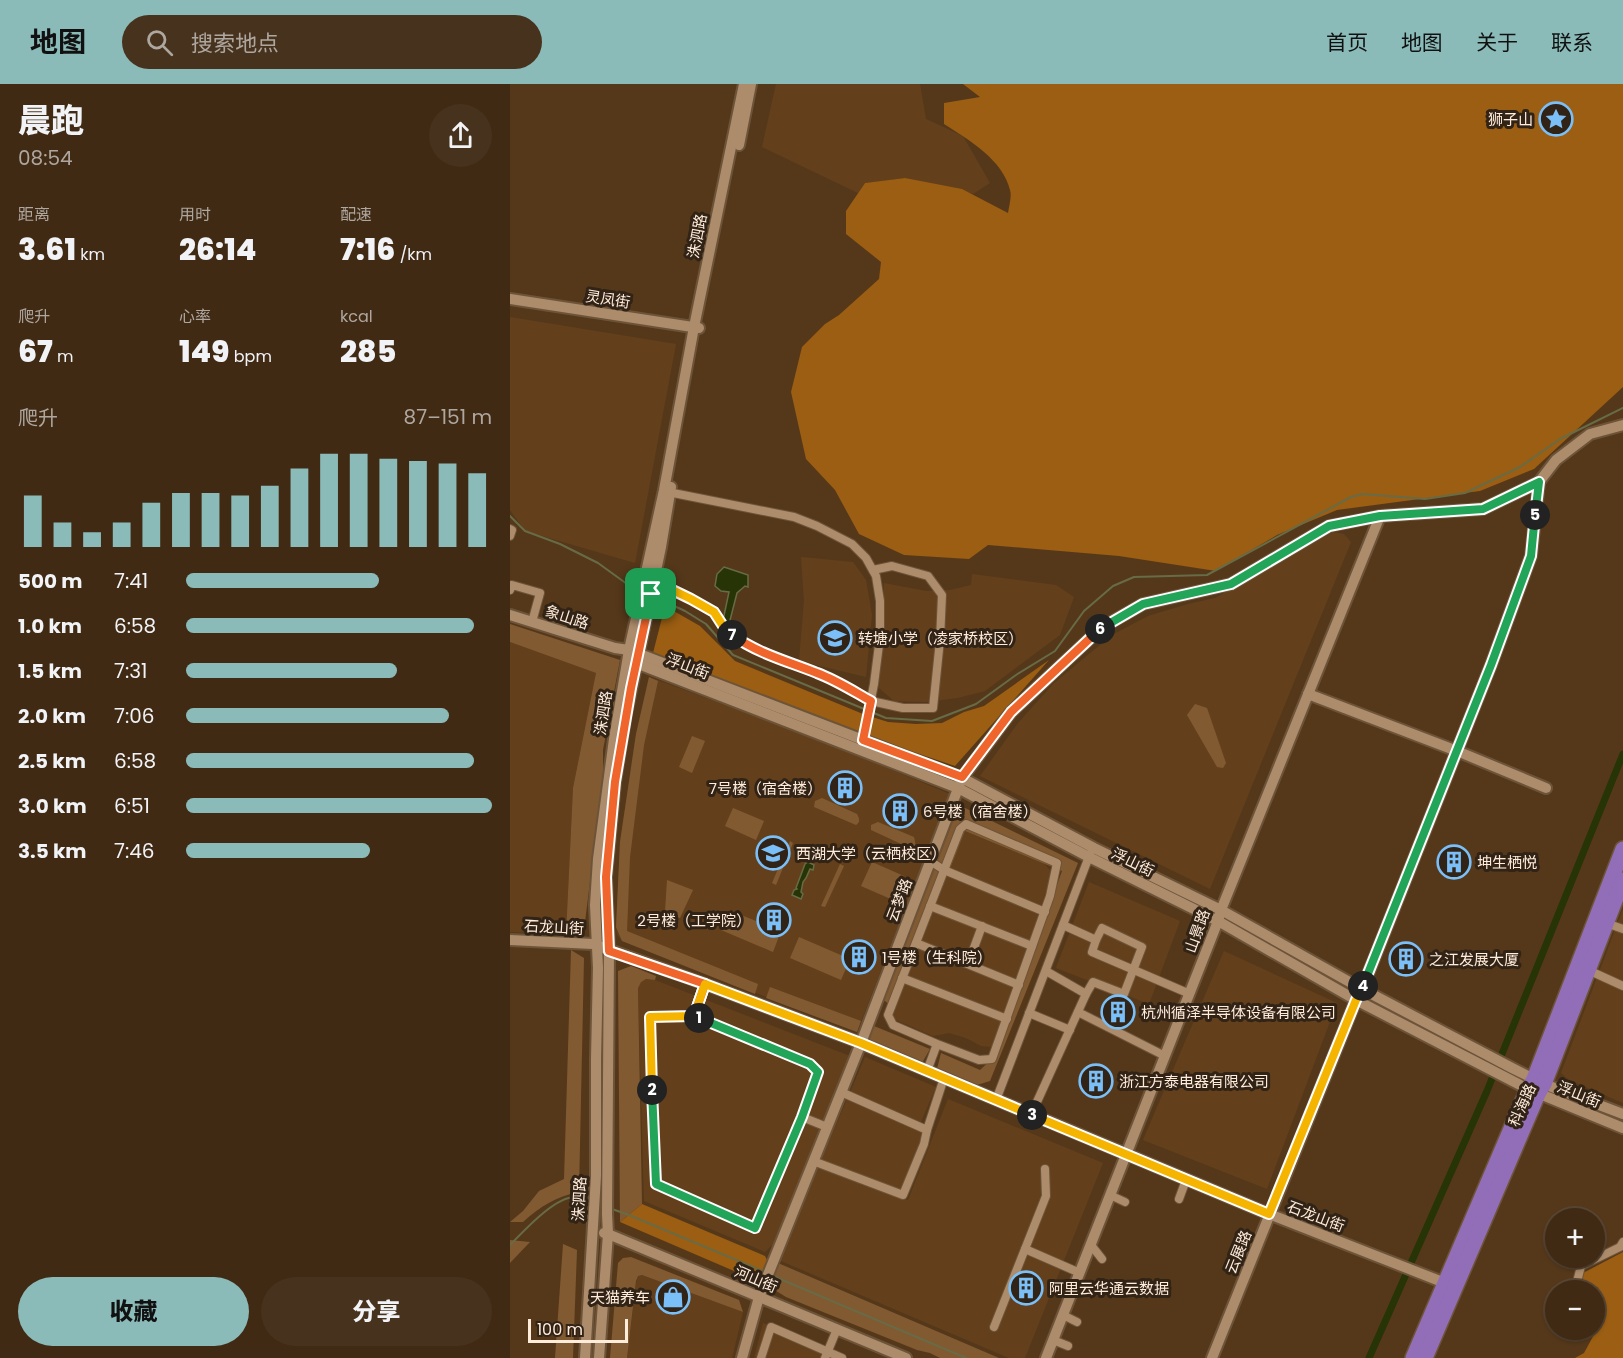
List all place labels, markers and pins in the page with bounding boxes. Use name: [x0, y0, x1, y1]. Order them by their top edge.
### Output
place icon: 狮子山: [1538, 101, 1574, 137]
place label: 狮子山: [1488, 109, 1533, 130]
pin: 5: [1520, 500, 1550, 530]
pin: [625, 568, 676, 619]
pin: 6: [1085, 614, 1115, 644]
pin: 7: [717, 620, 747, 650]
school or university icon: 转塘小学（凌家桥校区）: [817, 620, 853, 656]
place label: 转塘小学（凌家桥校区）: [858, 628, 1023, 649]
building icon: 7号楼（宿舍楼）: [827, 770, 863, 806]
place label: 7号楼（宿舍楼）: [709, 778, 822, 799]
building icon: 6号楼（宿舍楼）: [882, 793, 918, 829]
place label: 6号楼（宿舍楼）: [923, 801, 1038, 822]
school or university icon: 西湖大学（云栖校区）: [755, 835, 791, 871]
place label: 西湖大学（云栖校区）: [796, 843, 946, 864]
building icon: 坤生栖悦: [1436, 844, 1472, 880]
place label: 坤生栖悦: [1477, 852, 1537, 873]
building icon: 2号楼（工学院）: [756, 902, 792, 938]
place label: 2号楼（工学院）: [637, 910, 751, 931]
building icon: 1号楼（生科院）: [841, 939, 877, 975]
building icon: 之江发展大厦: [1388, 941, 1424, 977]
place label: 1号楼（生科院）: [882, 947, 992, 968]
place label: 之江发展大厦: [1429, 949, 1519, 970]
pin: 4: [1348, 971, 1378, 1001]
building icon: 杭州循泽半导体设备有限公司: [1100, 994, 1136, 1030]
place label: 杭州循泽半导体设备有限公司: [1141, 1002, 1336, 1023]
pin: 1: [684, 1003, 714, 1033]
building icon: 浙江方泰电器有限公司: [1078, 1063, 1114, 1099]
place label: 浙江方泰电器有限公司: [1119, 1071, 1269, 1092]
pin: 2: [637, 1075, 667, 1105]
pin: 3: [1017, 1100, 1047, 1130]
building icon: 阿里云华通云数据: [1008, 1270, 1044, 1306]
place label: 阿里云华通云数据: [1049, 1278, 1169, 1299]
shop icon: 天猫养车: [655, 1279, 691, 1315]
place label: 天猫养车: [590, 1287, 650, 1308]

